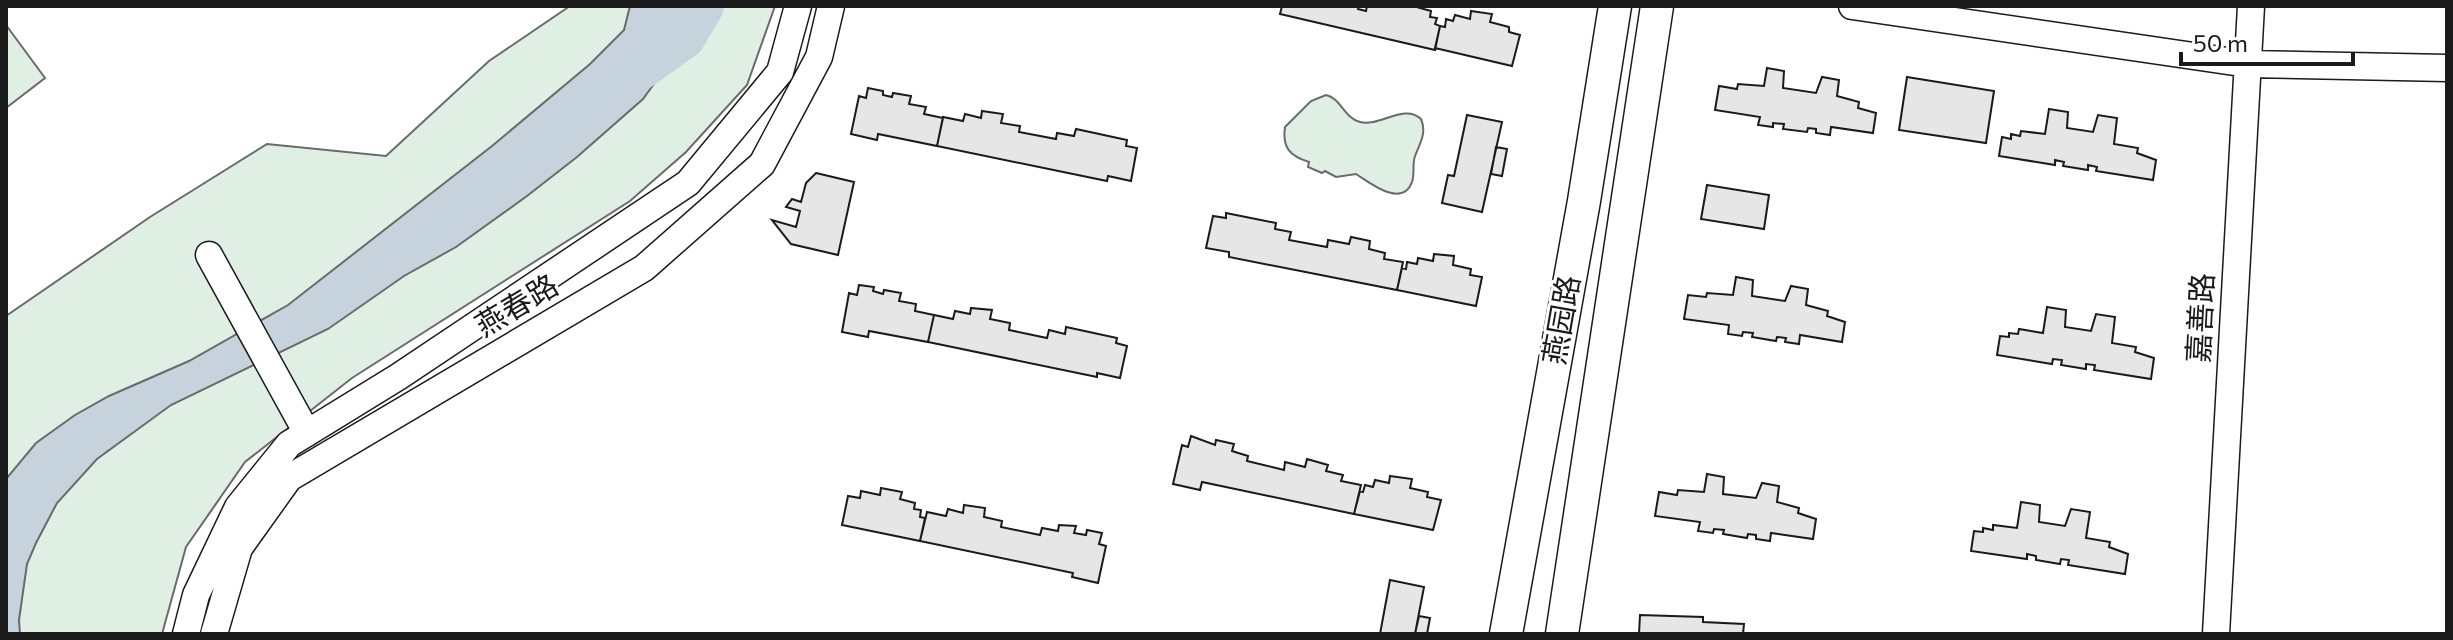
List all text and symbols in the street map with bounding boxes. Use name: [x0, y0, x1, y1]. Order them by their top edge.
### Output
scale bar: [2181, 16, 2353, 66]
text: 50 m: [2193, 28, 2248, 57]
street label: 燕春路: [468, 265, 564, 343]
street label: 燕园路: [1534, 272, 1586, 367]
street label: 嘉善路: [2178, 272, 2219, 364]

